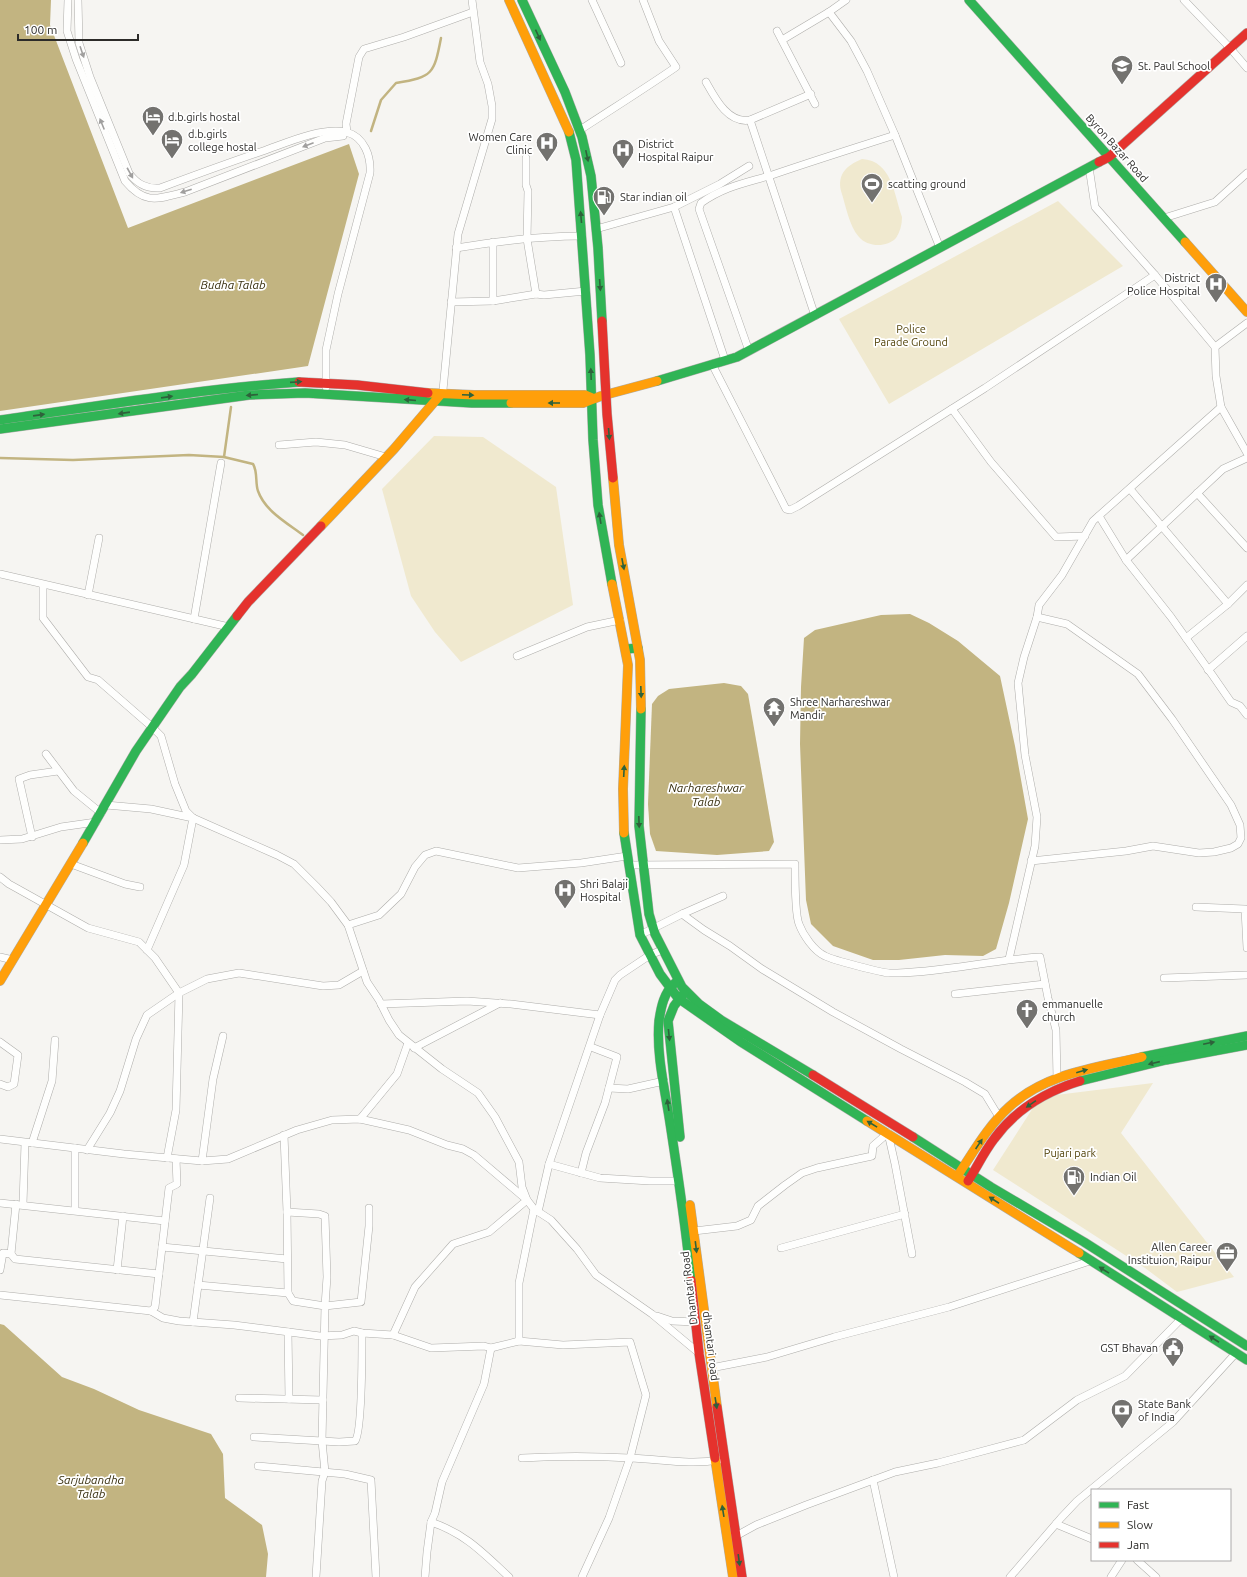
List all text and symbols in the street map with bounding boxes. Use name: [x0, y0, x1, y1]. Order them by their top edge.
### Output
scale bar: [18, 16, 138, 42]
text: 100 m: [24, 23, 57, 36]
one-way arrow: [535, 30, 541, 41]
one-way arrow: [79, 47, 85, 59]
school or university icon: St. Paul School: [1109, 53, 1135, 86]
place label: St. Paul School: [1138, 60, 1210, 72]
hotel icon: d.b.girls hostal: [140, 104, 166, 137]
place label: d.b.girls hostal: [168, 111, 240, 123]
street label: Byron Bazar Road: [1083, 112, 1151, 184]
one-way arrow: [98, 117, 104, 129]
hotel icon: d.b.girls college hostal: [159, 127, 185, 160]
place label: d.b.girls college hostal: [188, 128, 257, 153]
hospital icon: Women Care Clinic: [534, 130, 560, 163]
place label: Women Care Clinic: [469, 131, 532, 156]
hospital icon: District Hospital Raipur: [610, 137, 636, 170]
place label: District Hospital Raipur: [638, 138, 714, 163]
one-way arrow: [301, 142, 313, 148]
one-way arrow: [584, 150, 590, 162]
one-way arrow: [127, 167, 134, 179]
sports icon: scatting ground: [859, 171, 885, 204]
place label: scatting ground: [888, 178, 966, 190]
fuel station icon: Star indian oil: [591, 184, 617, 217]
one-way arrow: [180, 188, 192, 194]
place label: Star indian oil: [620, 191, 687, 203]
one-way arrow: [578, 211, 584, 223]
hospital icon: District Police Hospital: [1203, 271, 1229, 304]
place label: District Police Hospital: [1127, 272, 1201, 297]
water label: Budha Talab: [201, 278, 266, 291]
one-way arrow: [597, 279, 604, 291]
park label: Police Parade Ground: [874, 323, 948, 348]
one-way arrow: [587, 368, 594, 380]
one-way arrow: [290, 379, 302, 386]
one-way arrow: [246, 392, 258, 398]
one-way arrow: [462, 392, 475, 398]
one-way arrow: [161, 393, 173, 400]
one-way arrow: [404, 397, 416, 403]
one-way arrow: [547, 400, 560, 406]
one-way arrow: [118, 410, 130, 416]
one-way arrow: [32, 411, 45, 418]
one-way arrow: [606, 428, 612, 441]
one-way arrow: [597, 512, 603, 524]
one-way arrow: [620, 558, 626, 570]
one-way arrow: [638, 686, 644, 699]
temple icon: Shree Narhareshwar Mandir: [761, 695, 787, 728]
place label: Shree Narhareshwar Mandir: [790, 696, 891, 721]
one-way arrow: [621, 765, 628, 777]
water label: Narhareshwar Talab: [668, 781, 744, 808]
one-way arrow: [636, 816, 642, 829]
hospital icon: Shri Balaji Hospital: [552, 877, 578, 910]
place label: Shri Balaji Hospital: [580, 878, 628, 903]
church icon: emmanuelle church: [1014, 997, 1040, 1030]
place label: emmanuelle church: [1042, 998, 1103, 1023]
one-way arrow: [666, 1028, 672, 1041]
one-way arrow: [1202, 1040, 1215, 1046]
one-way arrow: [1148, 1061, 1160, 1067]
one-way arrow: [1076, 1068, 1088, 1074]
one-way arrow: [665, 1098, 671, 1111]
one-way arrow: [1026, 1100, 1037, 1108]
one-way arrow: [867, 1120, 877, 1128]
one-way arrow: [975, 1139, 983, 1149]
park label: Pujari park: [1044, 1147, 1097, 1159]
fuel station icon: Indian Oil: [1061, 1164, 1087, 1197]
place label: Indian Oil: [1090, 1171, 1137, 1183]
one-way arrow: [988, 1197, 1000, 1204]
office icon: Allen Career Instituion, Raipur: [1214, 1240, 1240, 1273]
one-way arrow: [693, 1241, 699, 1253]
place label: Allen Career Instituion, Raipur: [1128, 1241, 1213, 1266]
street label: Dhamtari Road: [679, 1251, 699, 1325]
one-way arrow: [1098, 1266, 1110, 1273]
street label: dhamtari road: [701, 1311, 721, 1381]
public building icon: GST Bhavan: [1160, 1335, 1186, 1368]
one-way arrow: [1209, 1335, 1219, 1343]
place label: GST Bhavan: [1100, 1342, 1158, 1354]
one-way arrow: [713, 1397, 719, 1410]
bank icon: State Bank of India: [1109, 1397, 1135, 1430]
place label: State Bank of India: [1138, 1398, 1192, 1423]
water label: Sarjubandha Talab: [57, 1473, 125, 1500]
legend: [1091, 1489, 1231, 1561]
text: Fast: [1127, 1498, 1149, 1511]
one-way arrow: [720, 1505, 726, 1517]
text: Slow: [1127, 1518, 1153, 1531]
text: Jam: [1127, 1538, 1149, 1551]
one-way arrow: [736, 1554, 742, 1566]

